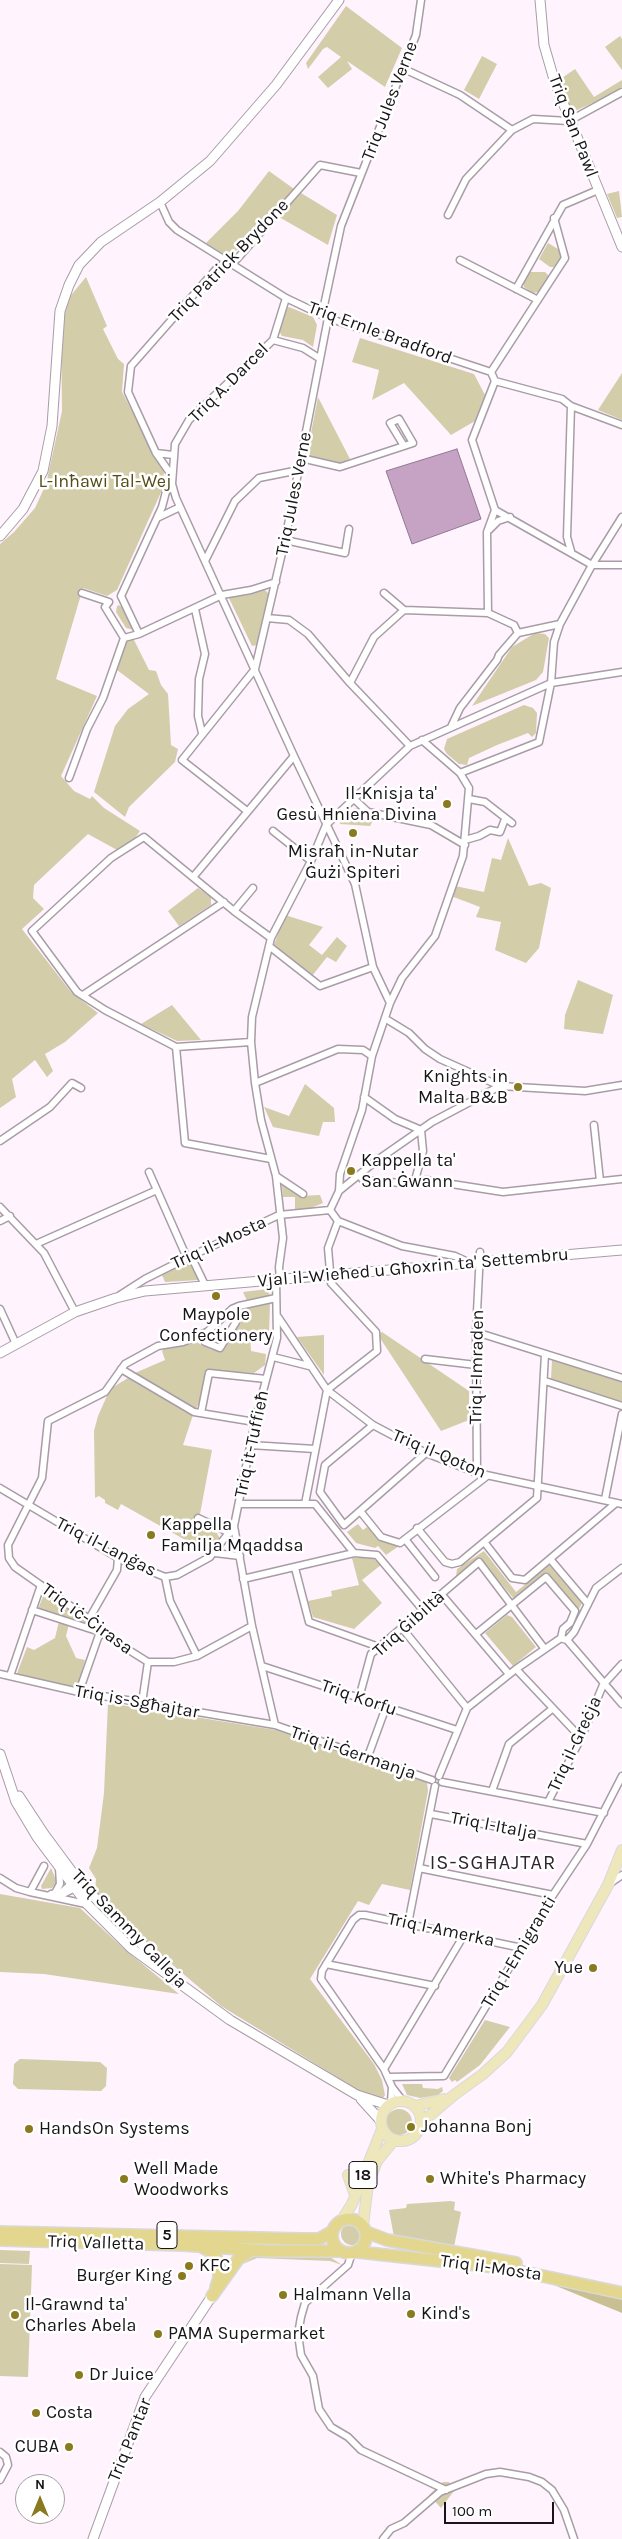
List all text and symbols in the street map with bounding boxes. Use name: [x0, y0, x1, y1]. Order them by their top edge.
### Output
street label: Triq Jules Verne: [357, 38, 423, 164]
street label: Triq San Pawl: [544, 72, 602, 180]
street label: Triq Patrick Brydone: [165, 195, 293, 327]
street label: Triq Ernle Bradford: [305, 297, 455, 369]
street label: Triq A. Darcel: [185, 339, 273, 427]
street label: Triq Jules Verne: [271, 430, 317, 558]
park label: L-Inħawi Tal-Wej: [38, 471, 172, 493]
place label: Il-Knisja ta' Gesù Ħniena Divina: [277, 783, 437, 826]
marker: Il-Knisja ta' Gesù Ħniena Divina: [441, 798, 453, 810]
marker: Misraħ in-Nutar Ġużi Spiteri: [347, 827, 359, 839]
place label: Misraħ in-Nutar Ġużi Spiteri: [288, 841, 418, 884]
place label: Knights in Malta B&B: [418, 1066, 508, 1108]
marker: Knights in Malta B&B: [512, 1081, 524, 1093]
place label: Kappella ta' San Ġwann: [361, 1150, 456, 1192]
marker: Kappella ta' San Ġwann: [345, 1165, 357, 1177]
street label: Triq il-Mosta: [168, 1212, 270, 1274]
street label: Vjal il-Wieħed u Għoxrin ta' Settembru: [257, 1244, 569, 1292]
marker: Maypole Confectionery: [210, 1290, 222, 1302]
place label: Maypole Confectionery: [159, 1304, 273, 1346]
street label: Triq l-Imraden: [465, 1309, 489, 1425]
street label: Triq it-Tuffieħ: [230, 1388, 274, 1500]
street label: Triq il-Qoton: [389, 1425, 489, 1483]
street label: Triq il-Lanġas: [52, 1512, 160, 1582]
place label: Kappella Familja Mqaddsa: [161, 1514, 303, 1556]
marker: Kappella Familja Mqaddsa: [145, 1529, 157, 1541]
street label: Triq iċ-Ċirasa: [37, 1579, 137, 1659]
street label: Triq Ġibiltà: [369, 1586, 449, 1662]
street label: Triq Korfu: [318, 1675, 400, 1721]
street label: Triq is-Sgħajtar: [73, 1680, 201, 1724]
street label: Triq il-Greċja: [543, 1693, 607, 1795]
street label: Triq il-Ġermanja: [287, 1721, 419, 1785]
street label: Triq l-Italja: [449, 1807, 539, 1845]
district label: IS-SGĦAJTAR: [428, 1851, 558, 1875]
street label: Triq Sammy Calleja: [67, 1865, 191, 1993]
street label: Triq l-Emigranti: [477, 1892, 561, 2012]
street label: Triq l-Amerka: [386, 1908, 496, 1952]
place label: Yue: [554, 1957, 583, 1979]
marker: Yue: [587, 1962, 599, 1974]
place label: Johanna Bonj: [421, 2116, 532, 2138]
place label: HandsOn Systems: [39, 2118, 190, 2140]
marker: Johanna Bonj: [405, 2121, 417, 2133]
marker: HandsOn Systems: [23, 2123, 35, 2135]
place label: Well Made Woodworks: [134, 2158, 229, 2200]
road number: 18: [349, 2162, 377, 2188]
place label: White's Pharmacy: [440, 2168, 586, 2190]
marker: Well Made Woodworks: [118, 2173, 130, 2185]
marker: White's Pharmacy: [424, 2173, 436, 2185]
road number: 5: [157, 2222, 177, 2248]
street label: Triq Valletta: [47, 2231, 145, 2255]
street label: Triq il-Mosta: [439, 2250, 543, 2286]
place label: KFC: [199, 2255, 230, 2277]
marker: KFC: [183, 2260, 195, 2272]
place label: Burger King: [76, 2265, 172, 2287]
marker: Burger King: [176, 2270, 188, 2282]
place label: Halmann Vella: [293, 2284, 412, 2306]
marker: Halmann Vella: [277, 2289, 289, 2301]
place label: Il-Grawnd ta' Charles Abela: [25, 2294, 137, 2336]
place label: Kind's: [421, 2303, 471, 2325]
marker: Kind's: [405, 2308, 417, 2320]
marker: Il-Grawnd ta' Charles Abela: [9, 2309, 21, 2321]
place label: PAMA Supermarket: [168, 2323, 325, 2345]
marker: PAMA Supermarket: [152, 2328, 164, 2340]
place label: Dr Juice: [89, 2364, 154, 2386]
marker: Dr Juice: [73, 2369, 85, 2381]
street label: Triq Pantar: [103, 2395, 157, 2485]
place label: Costa: [46, 2402, 93, 2424]
marker: Costa: [30, 2407, 42, 2419]
place label: CUBA: [15, 2436, 59, 2458]
marker: CUBA: [63, 2441, 75, 2453]
north arrow: [15, 2474, 65, 2524]
text: N: [35, 2476, 45, 2493]
scale bar: [447, 2492, 557, 2524]
text: 100 m: [452, 2502, 492, 2520]

